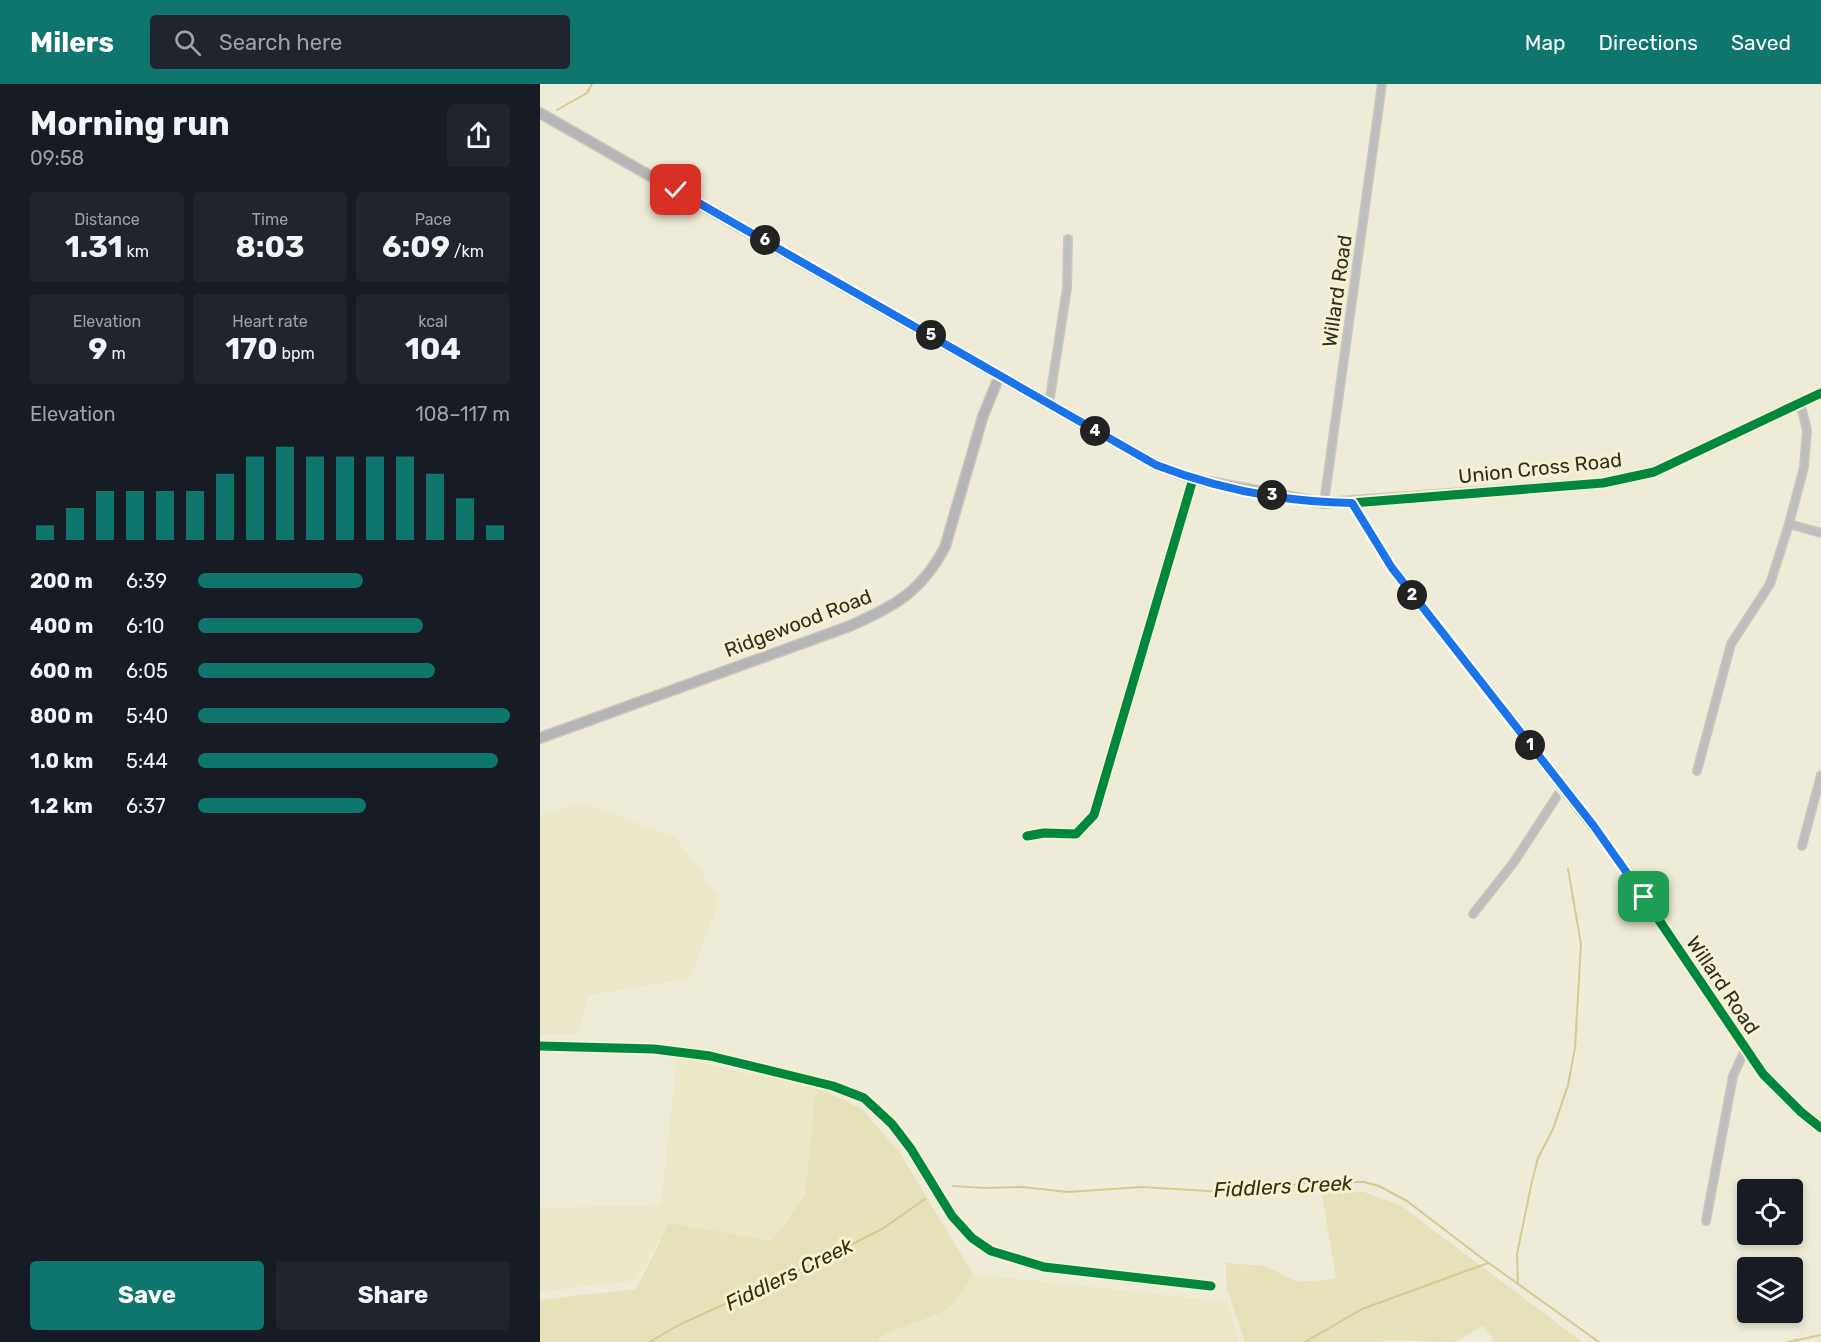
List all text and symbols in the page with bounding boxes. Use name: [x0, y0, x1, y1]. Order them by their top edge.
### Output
search box: [150, 15, 570, 69]
text: Milers: [30, 26, 114, 59]
icon: search: [171, 26, 204, 59]
text: Search here: [219, 29, 342, 56]
text: Map: [1525, 30, 1566, 55]
text: Directions: [1599, 30, 1698, 55]
text: Saved: [1731, 30, 1791, 55]
text: Morning run: [30, 104, 230, 143]
button: share: [447, 104, 510, 167]
text: 09:58: [30, 146, 84, 170]
pin: [650, 164, 701, 215]
icon: check: [659, 173, 692, 206]
text: Distance: [74, 210, 140, 229]
text: Time: [252, 210, 288, 229]
text: Pace: [415, 210, 451, 229]
pin: 6: [750, 225, 780, 255]
text: 1.31: [65, 229, 123, 265]
text: 8:03: [235, 229, 305, 265]
text: 6:09: [382, 229, 450, 265]
text: 6: [760, 230, 770, 249]
street label: Willard Road: [1317, 233, 1357, 349]
text: km: [123, 242, 149, 261]
text: /km: [450, 242, 484, 261]
text: Elevation: [73, 312, 141, 331]
text: Heart rate: [232, 312, 308, 331]
text: kcal: [418, 312, 448, 331]
pin: 5: [916, 320, 946, 350]
text: 5: [926, 325, 936, 344]
text: 9: [88, 331, 108, 367]
text: 170: [225, 331, 278, 367]
text: 104: [405, 331, 461, 367]
text: m: [108, 344, 126, 363]
text: bpm: [278, 344, 315, 363]
text: Elevation: [30, 402, 116, 426]
text: 108–117 m: [415, 402, 510, 426]
pin: 4: [1080, 416, 1110, 446]
text: 4: [1090, 421, 1100, 440]
street label: Union Cross Road: [1457, 447, 1623, 489]
pin: 3: [1257, 480, 1287, 510]
text: 3: [1267, 485, 1277, 504]
text: 200 m: [30, 569, 93, 593]
text: 6:39: [126, 569, 167, 593]
pin: 2: [1397, 580, 1427, 610]
street label: Ridgewood Road: [721, 584, 875, 662]
text: 2: [1407, 585, 1417, 604]
text: 400 m: [30, 614, 93, 638]
text: 6:10: [126, 614, 164, 638]
text: 600 m: [30, 659, 93, 683]
text: 6:05: [126, 659, 168, 683]
text: 800 m: [30, 704, 93, 728]
text: 5:40: [126, 704, 168, 728]
pin: 1: [1515, 730, 1545, 760]
text: 1: [1526, 735, 1534, 754]
text: 1.0 km: [30, 749, 93, 773]
text: 5:44: [126, 749, 168, 773]
text: 1.2 km: [30, 794, 93, 818]
text: 6:37: [126, 794, 165, 818]
pin: [1618, 871, 1669, 922]
icon: arrive: [1627, 880, 1660, 913]
street label: Willard Road: [1681, 931, 1765, 1039]
water label: Fiddlers Creek: [1213, 1170, 1354, 1202]
map controls: [1737, 1179, 1803, 1323]
button: locate: [1737, 1179, 1803, 1245]
water label: Fiddlers Creek: [721, 1232, 858, 1316]
button: layers: [1737, 1257, 1803, 1323]
button: Save: [30, 1261, 264, 1330]
button: Share: [276, 1261, 510, 1330]

